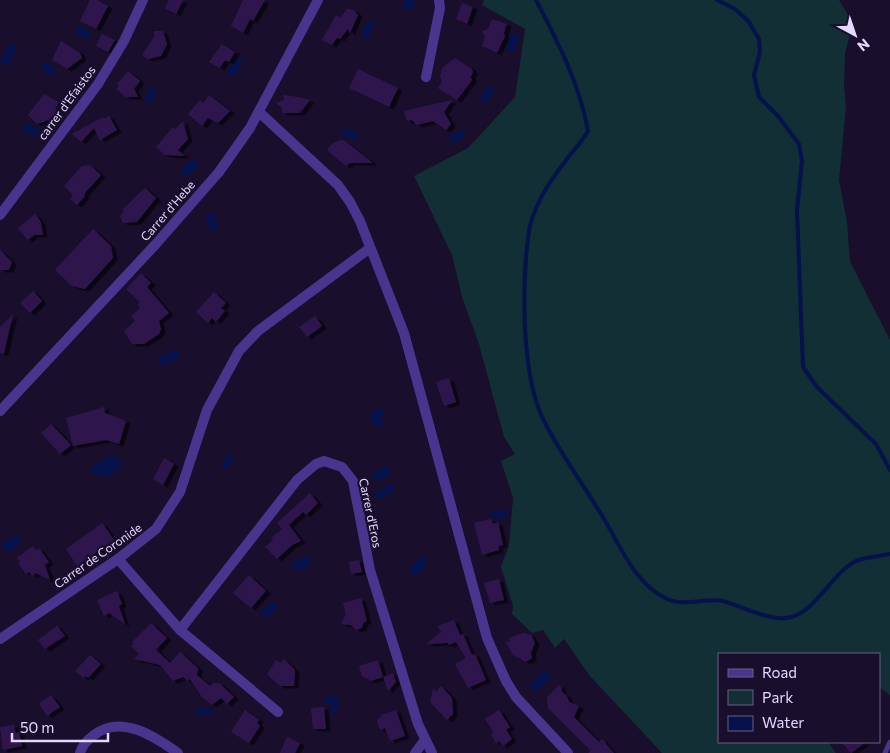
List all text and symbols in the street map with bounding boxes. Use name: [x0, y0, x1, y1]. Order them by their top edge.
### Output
north arrow: [830, 10, 880, 60]
text: N: [854, 35, 873, 55]
street label: carrer d'Efaistos: [35, 63, 98, 142]
street label: Carrer d'Hebe: [137, 177, 197, 243]
street label: Carrer d'Eros: [357, 477, 385, 549]
street label: Carrer de Coronide: [51, 520, 144, 591]
legend: [718, 653, 880, 743]
text: Road: [762, 663, 797, 681]
text: Park: [762, 688, 793, 706]
scale bar: [12, 710, 109, 742]
text: Water: [762, 713, 804, 731]
text: 50 m: [20, 718, 54, 736]

